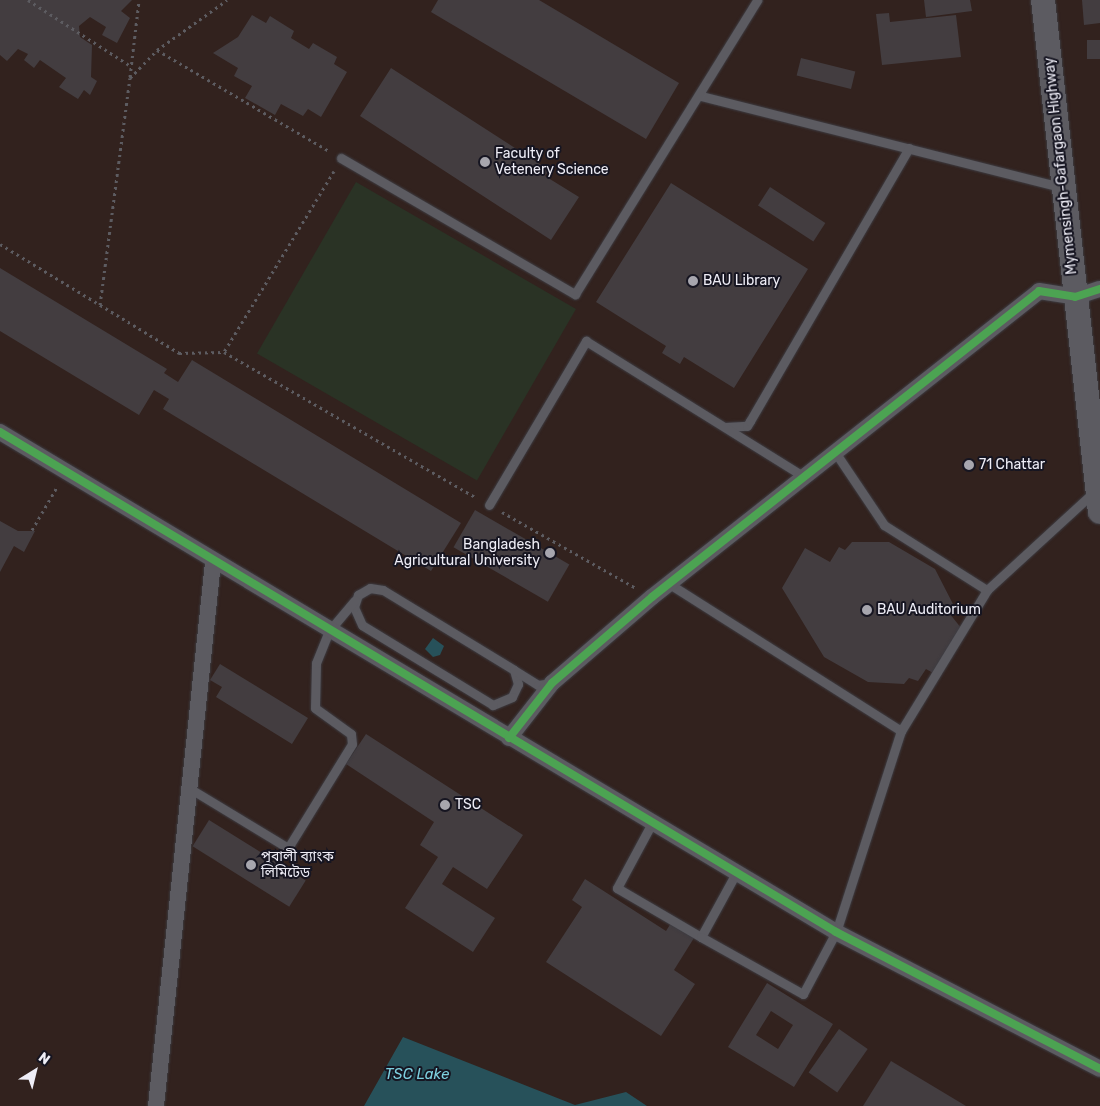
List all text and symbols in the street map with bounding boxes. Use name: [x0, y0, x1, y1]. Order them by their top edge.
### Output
street label: Mymensingh-Gafargaon Highway: [1041, 57, 1081, 275]
place label: Faculty of Vetenery Science: [495, 146, 609, 178]
marker: Faculty of Vetenery Science: [479, 156, 491, 168]
place label: BAU Library: [703, 273, 780, 289]
marker: BAU Library: [687, 275, 699, 287]
place label: 71 Chattar: [979, 457, 1045, 473]
marker: 71 Chattar: [963, 459, 975, 471]
place label: Bangladesh Agricultural University: [394, 537, 540, 570]
marker: Bangladesh Agricultural University: [544, 547, 556, 559]
place label: BAU Auditorium: [877, 602, 981, 618]
marker: BAU Auditorium: [861, 604, 873, 616]
place label: TSC: [455, 797, 481, 813]
marker: TSC: [439, 799, 451, 811]
place label: পূবালী ব্যাংক লিমিটেড: [261, 849, 334, 882]
marker: পূবালী ব্যাংক লিমিটেড: [245, 859, 257, 871]
north arrow: [10, 1046, 60, 1096]
text: N: [35, 1049, 53, 1068]
water label: TSC Lake: [385, 1066, 449, 1084]

